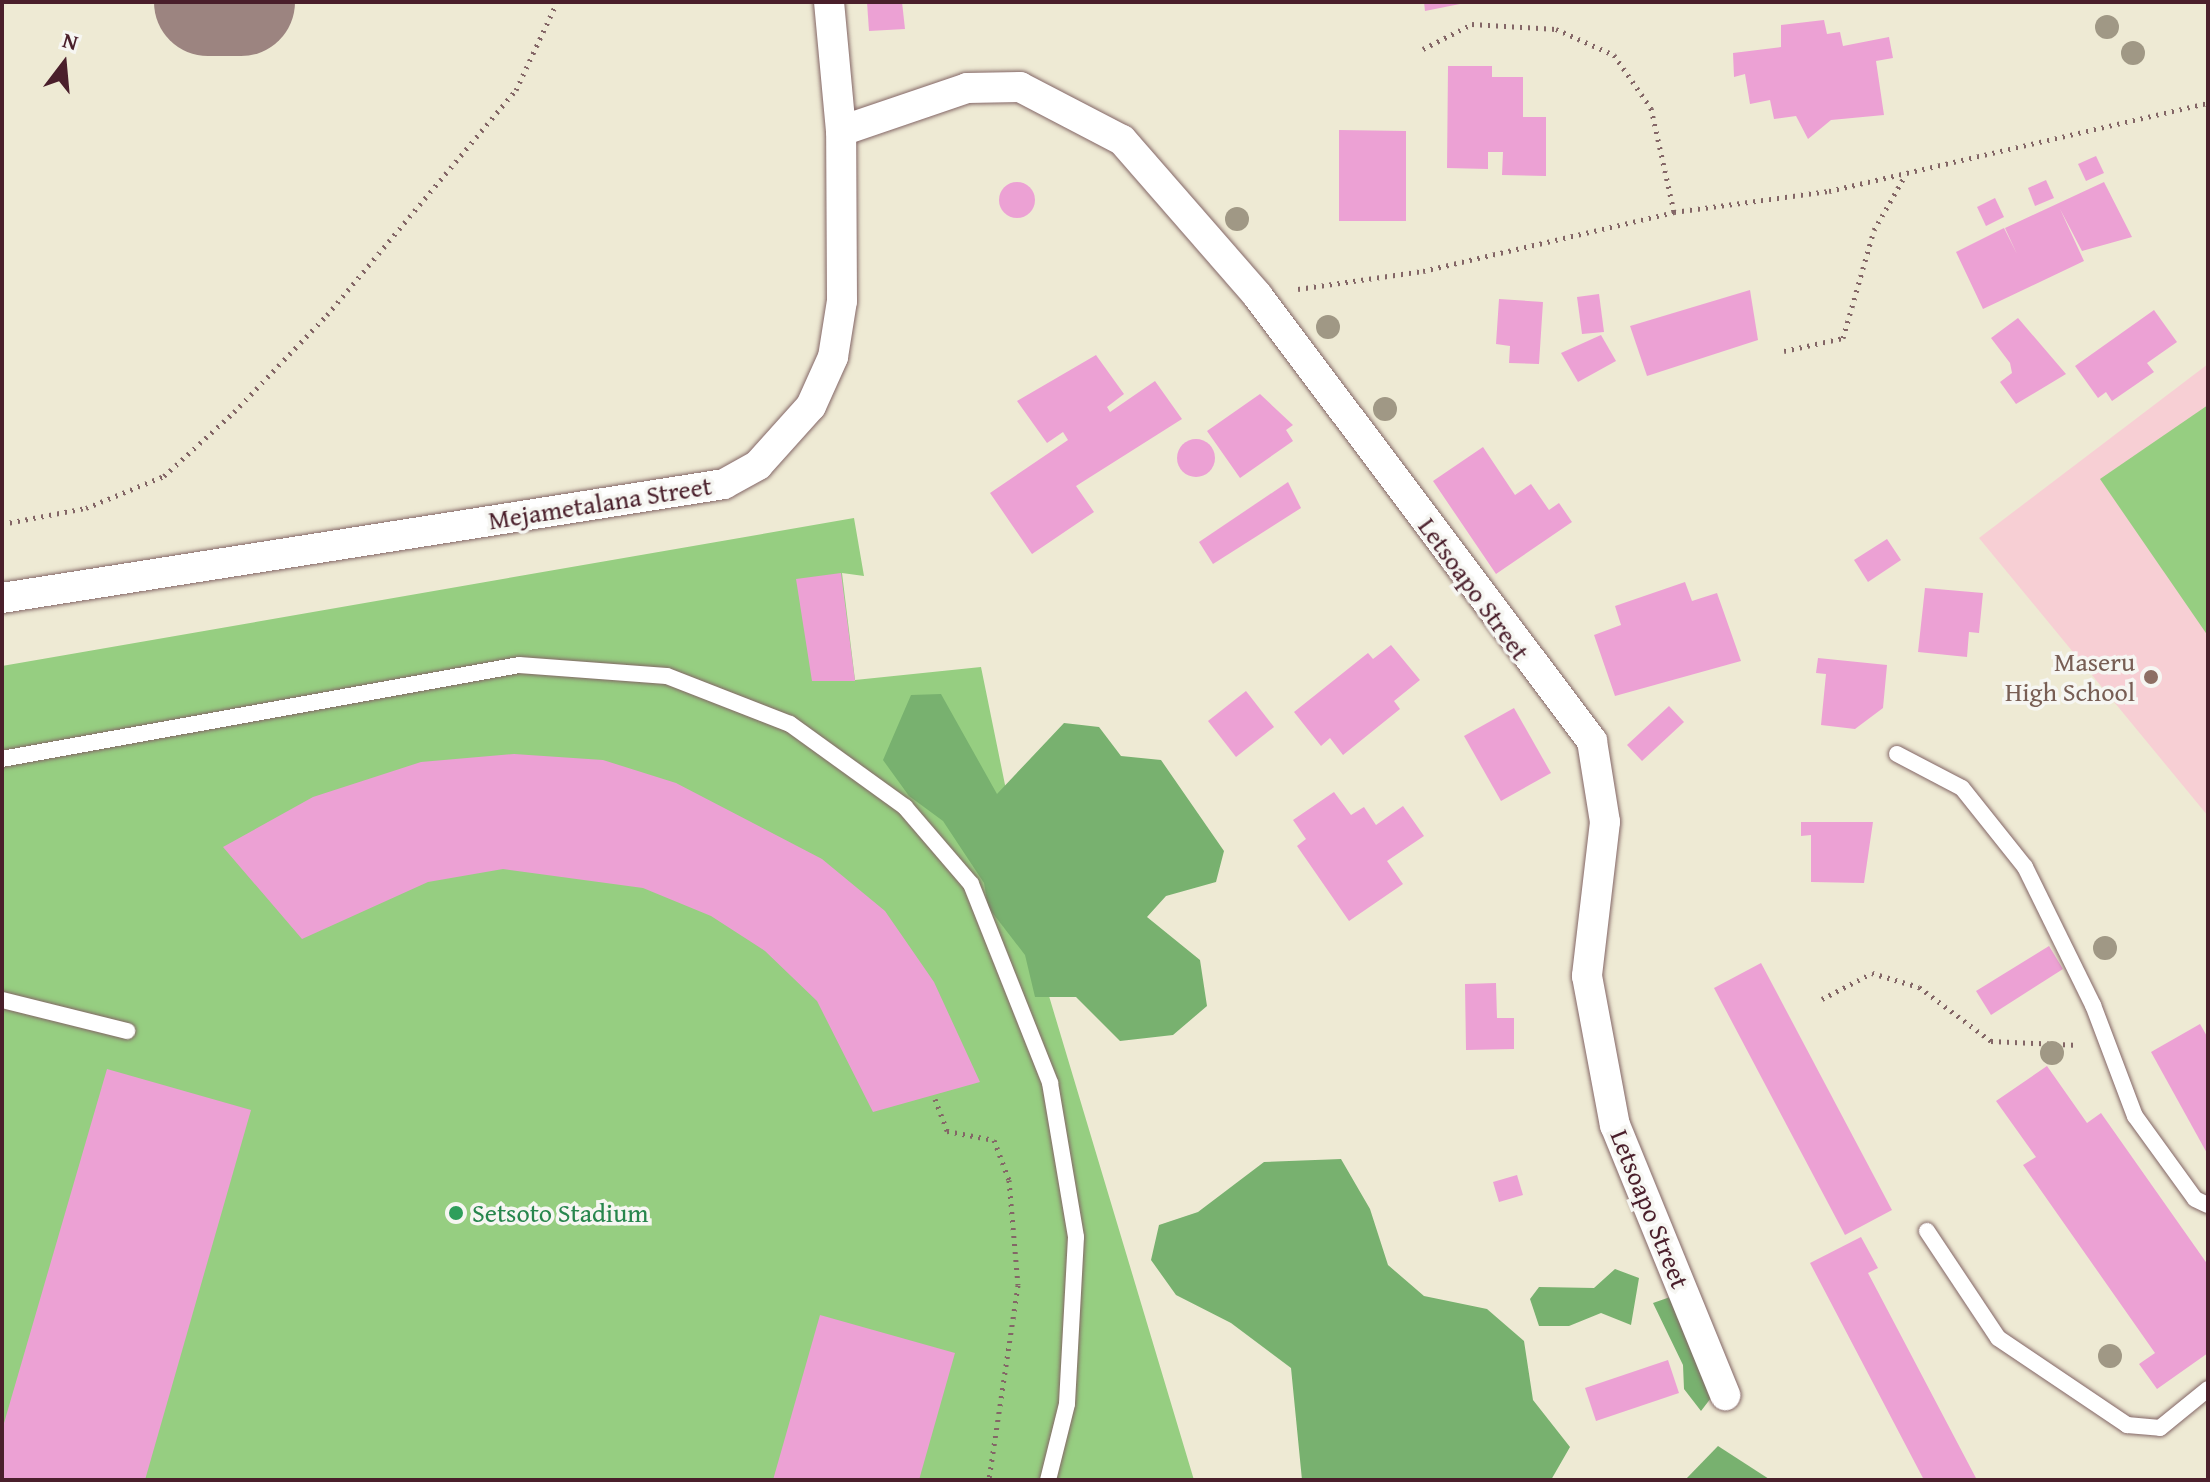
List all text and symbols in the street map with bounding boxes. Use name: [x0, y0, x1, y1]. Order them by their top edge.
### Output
north arrow: [24, 24, 104, 104]
text: N: [59, 24, 82, 58]
street label: Mejametalana Street: [486, 470, 714, 536]
street label: Letsoapo Street: [1412, 512, 1536, 666]
place label: Maseru High School: [2005, 646, 2135, 708]
marker: Maseru High School: [2142, 668, 2160, 686]
street label: Letsoapo Street: [1604, 1125, 1696, 1293]
place label: Setsoto Stadium: [472, 1197, 648, 1229]
marker: Setsoto Stadium: [447, 1204, 465, 1222]

